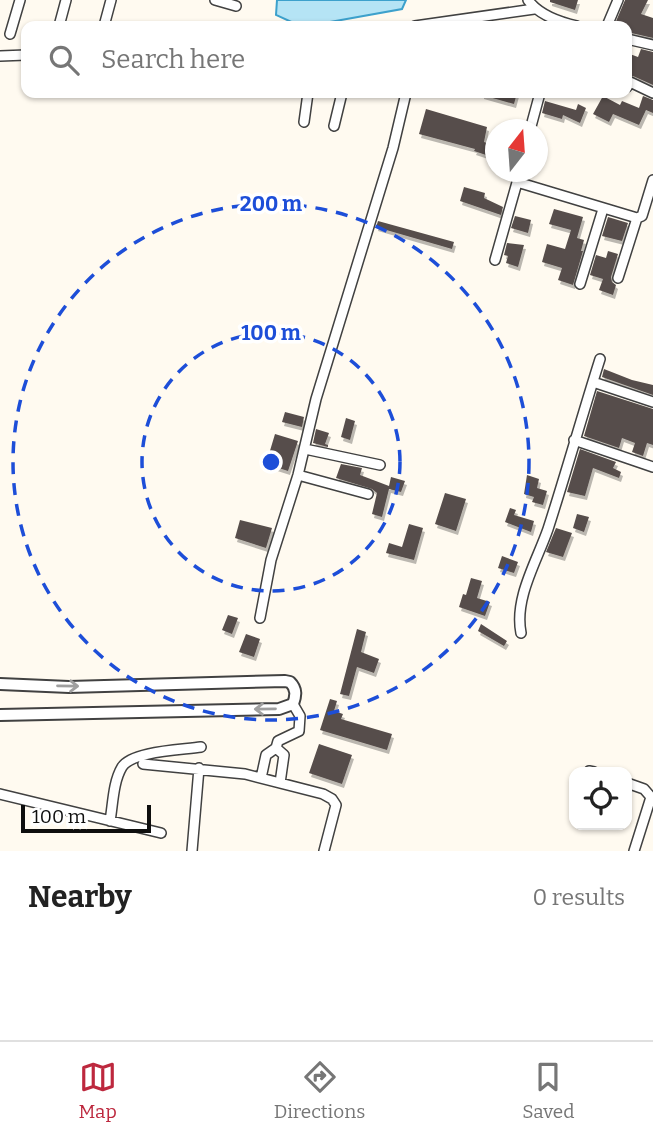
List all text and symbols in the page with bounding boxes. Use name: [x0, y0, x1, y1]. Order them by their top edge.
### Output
search box: [21, 21, 632, 98]
icon: search: [45, 41, 83, 79]
text: Search here: [101, 44, 245, 75]
north arrow: [485, 119, 548, 182]
text: 200 m: [240, 191, 302, 217]
text: 100 m: [241, 320, 301, 346]
centre of rings: [259, 450, 283, 474]
one-way arrow: [56, 679, 79, 693]
one-way arrow: [254, 702, 277, 716]
map controls: [569, 767, 632, 830]
button: locate: [569, 767, 632, 830]
scale bar: [21, 802, 150, 834]
text: 100 m: [32, 805, 86, 828]
text: Nearby: [28, 879, 132, 915]
text: 0 results: [532, 883, 625, 911]
tab: Map: [79, 1058, 117, 1123]
tab: Directions: [274, 1058, 365, 1123]
tab: Saved: [522, 1058, 574, 1123]

